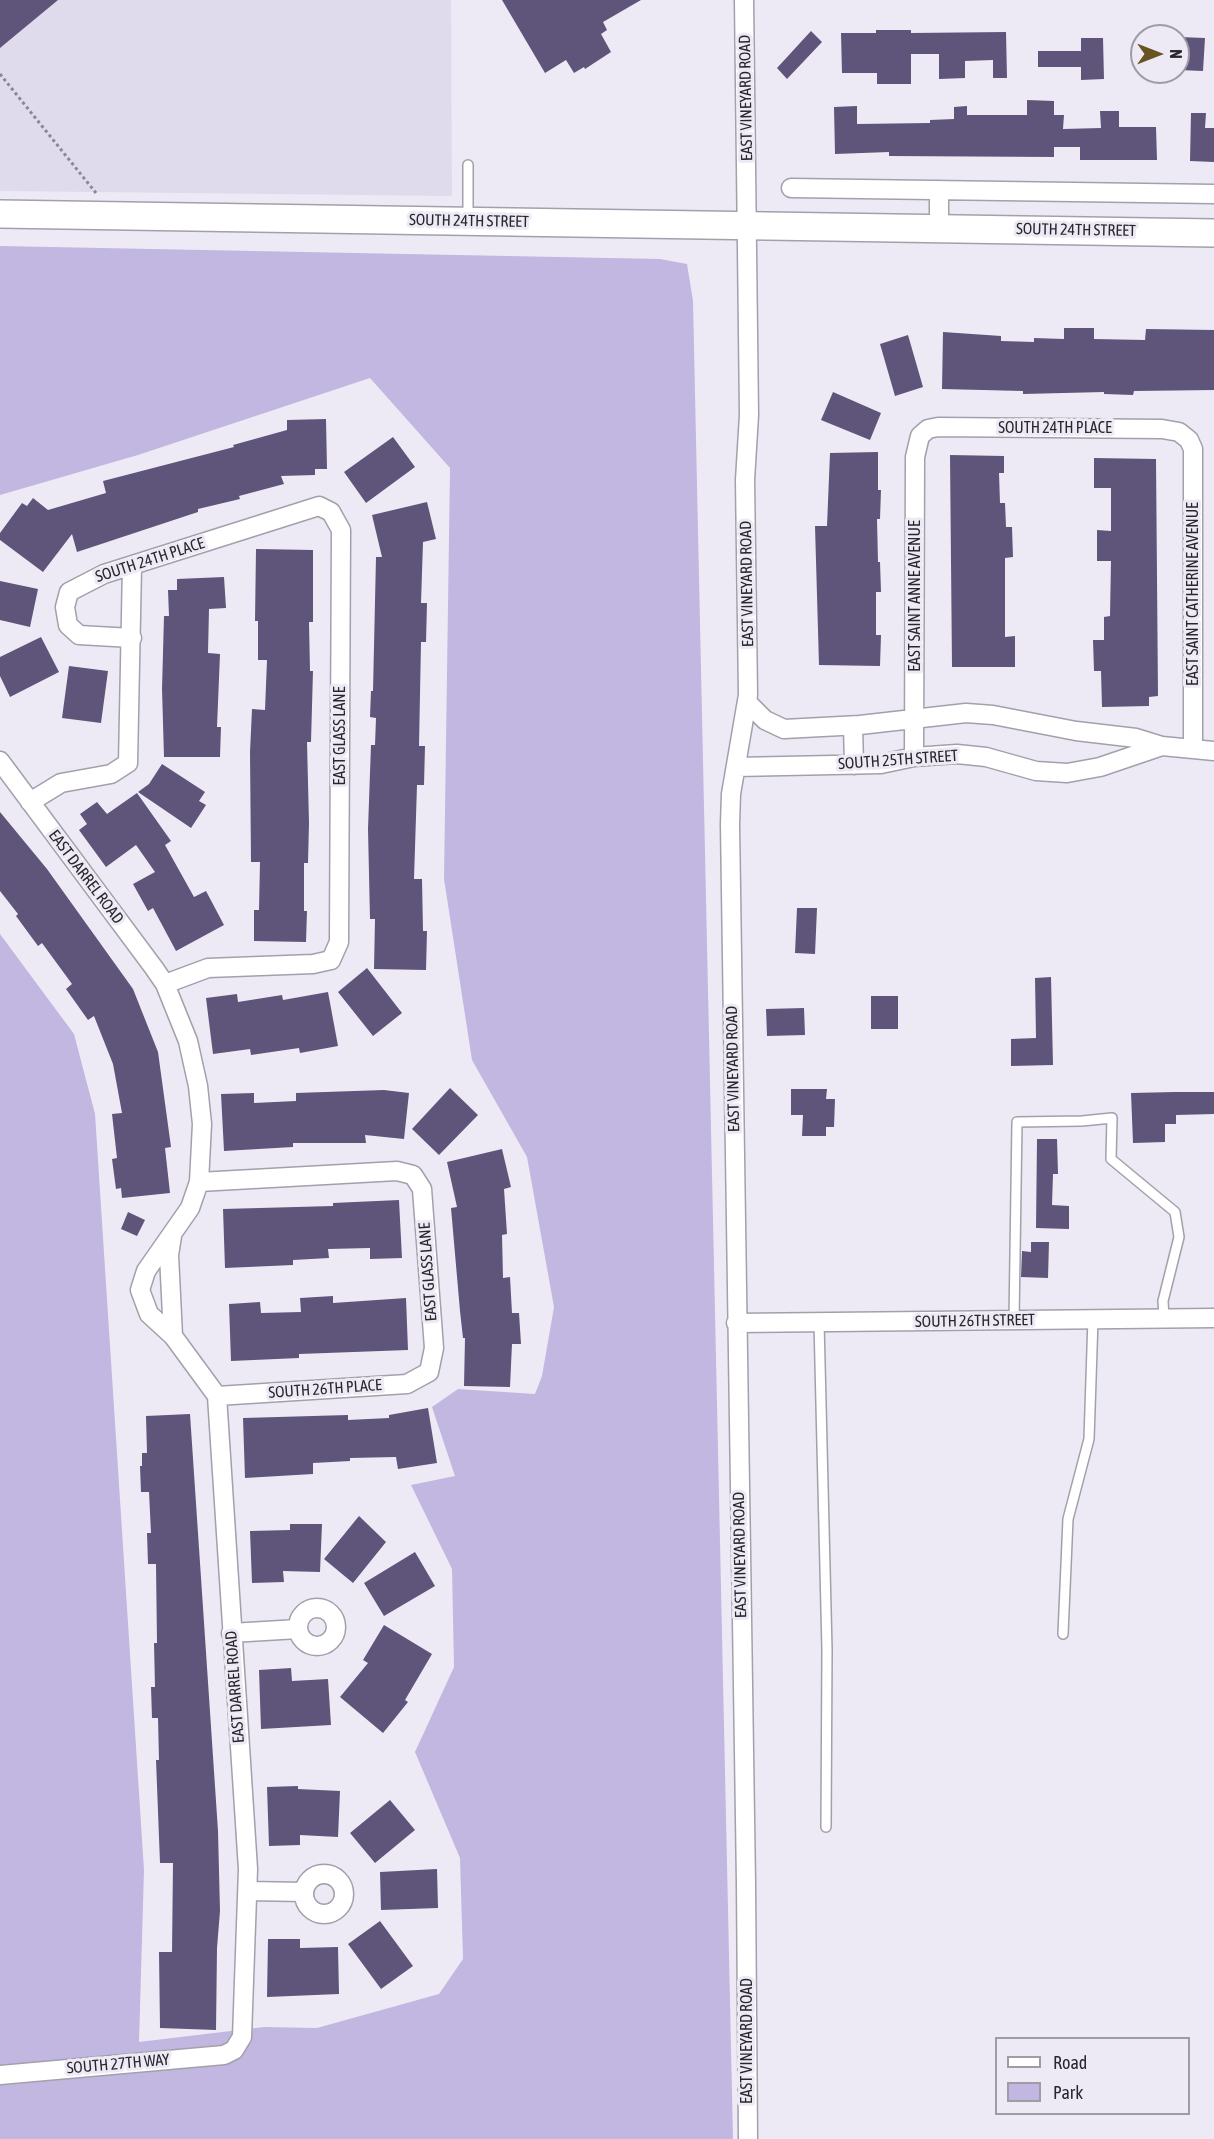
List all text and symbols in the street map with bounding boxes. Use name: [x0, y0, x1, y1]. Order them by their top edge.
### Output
north arrow: [1130, 24, 1190, 84]
street label: EAST VINEYARD ROAD: [735, 35, 757, 161]
text: N: [1167, 49, 1185, 59]
street label: SOUTH 24TH STREET: [409, 210, 529, 232]
street label: SOUTH 24TH STREET: [1016, 219, 1136, 241]
street label: SOUTH 24TH PLACE: [998, 418, 1112, 438]
street label: EAST SAINT CATHERINE AVENUE: [1183, 502, 1203, 686]
street label: EAST SAINT ANNE AVENUE: [905, 520, 925, 672]
street label: EAST VINEYARD ROAD: [736, 521, 758, 647]
street label: SOUTH 24TH PLACE: [93, 533, 207, 587]
street label: EAST GLASS LANE: [330, 686, 350, 786]
street label: SOUTH 25TH STREET: [837, 746, 959, 774]
street label: EAST DARREL ROAD: [44, 826, 128, 928]
street label: EAST VINEYARD ROAD: [722, 1006, 744, 1132]
street label: EAST GLASS LANE: [415, 1222, 441, 1322]
street label: SOUTH 26TH STREET: [915, 1310, 1035, 1332]
street label: SOUTH 26TH PLACE: [268, 1375, 382, 1403]
street label: EAST VINEYARD ROAD: [729, 1492, 751, 1618]
street label: EAST DARREL ROAD: [221, 1630, 249, 1744]
street label: EAST VINEYARD ROAD: [737, 1978, 757, 2104]
legend: [995, 2037, 1190, 2115]
street label: SOUTH 27TH WAY: [66, 2050, 170, 2078]
text: Road: [1053, 2052, 1087, 2073]
text: Park: [1053, 2082, 1083, 2103]

